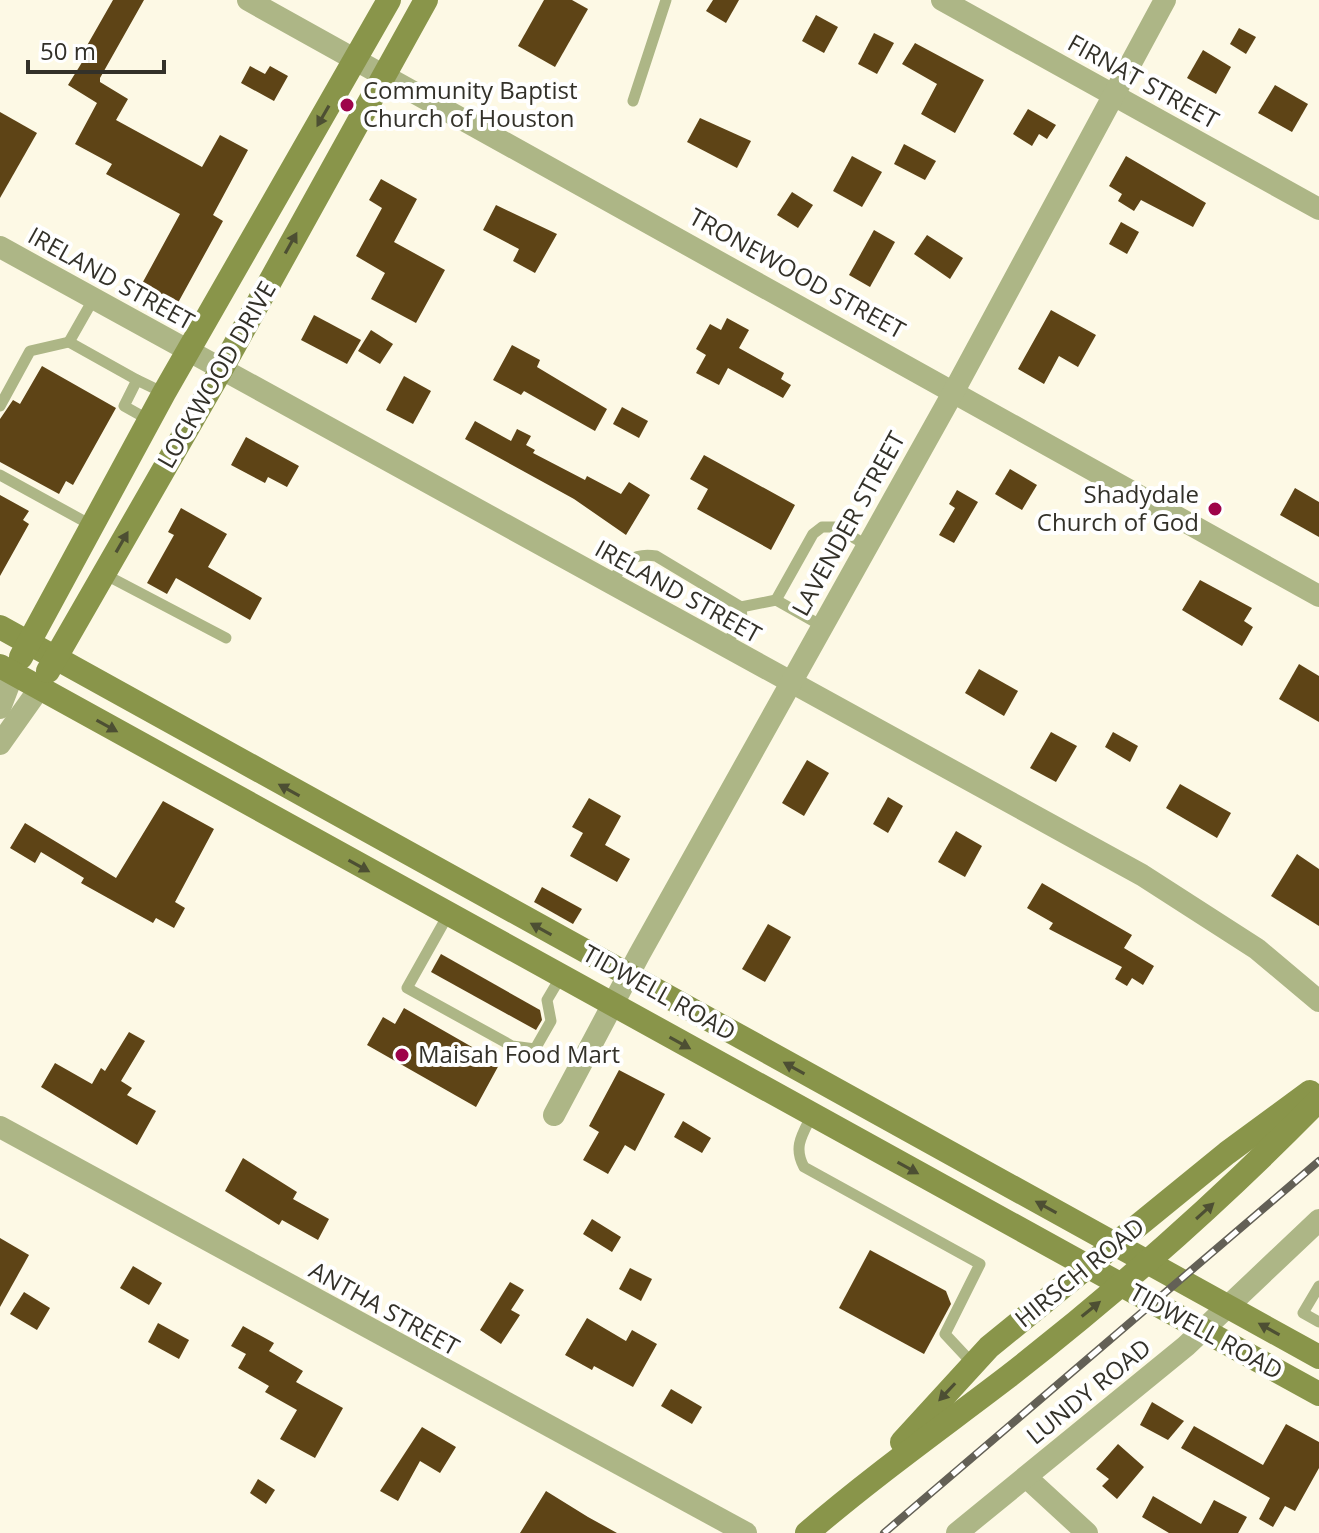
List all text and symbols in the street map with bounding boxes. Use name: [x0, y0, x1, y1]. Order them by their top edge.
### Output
scale bar: [28, 24, 164, 74]
street label: FIRNAT STREET: [1062, 26, 1225, 136]
text: 50 m: [40, 34, 96, 67]
place label: Community Baptist Church of Houston: [363, 73, 577, 134]
marker: Community Baptist Church of Houston: [338, 96, 356, 114]
one-way arrow: [316, 105, 330, 128]
street label: TRONEWOOD STREET: [684, 200, 912, 346]
street label: IRELAND STREET: [23, 218, 201, 337]
one-way arrow: [285, 231, 298, 254]
street label: LOCKWOOD DRIVE: [149, 275, 283, 474]
street label: LAVENDER STREET: [783, 425, 912, 621]
place label: Shadydale Church of God: [1037, 477, 1199, 538]
marker: Shadydale Church of God: [1206, 500, 1224, 518]
one-way arrow: [115, 531, 129, 553]
street label: IRELAND STREET: [590, 531, 768, 650]
one-way arrow: [96, 719, 118, 733]
one-way arrow: [278, 783, 300, 797]
one-way arrow: [348, 859, 370, 873]
one-way arrow: [530, 922, 553, 936]
street label: TIDWELL ROAD: [577, 936, 742, 1047]
place label: Maisah Food Mart: [418, 1037, 620, 1070]
one-way arrow: [668, 1037, 691, 1050]
marker: Maisah Food Mart: [393, 1046, 411, 1064]
one-way arrow: [782, 1061, 805, 1075]
one-way arrow: [897, 1160, 919, 1174]
one-way arrow: [1034, 1201, 1057, 1214]
one-way arrow: [1194, 1203, 1214, 1220]
street label: HIRSCH ROAD: [1007, 1209, 1151, 1334]
street label: ANTHA STREET: [304, 1253, 466, 1363]
street label: TIDWELL ROAD: [1124, 1275, 1289, 1386]
one-way arrow: [1080, 1301, 1100, 1318]
one-way arrow: [1258, 1322, 1280, 1336]
street label: LUNDY ROAD: [1019, 1330, 1157, 1451]
one-way arrow: [939, 1383, 957, 1402]

